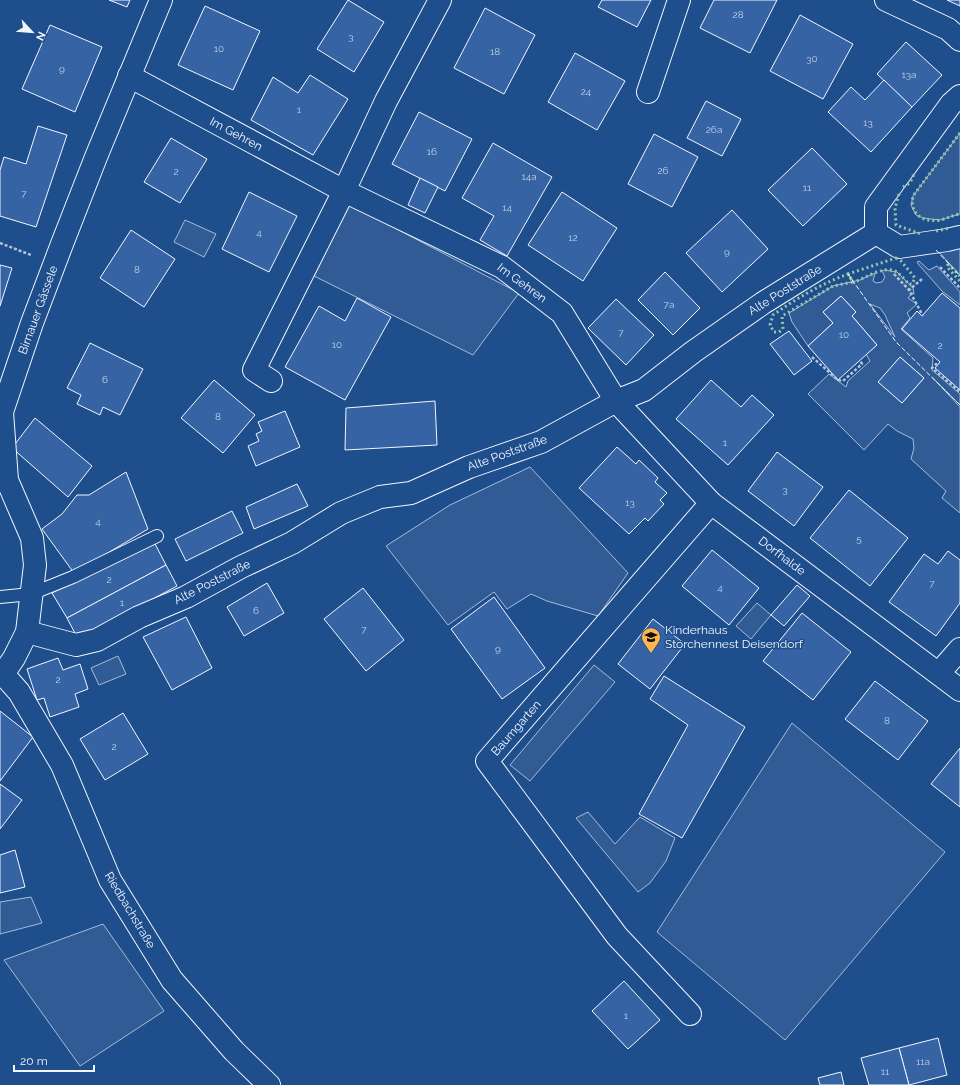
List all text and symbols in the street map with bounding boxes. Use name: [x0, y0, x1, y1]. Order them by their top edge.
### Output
house number: 28: [732, 9, 744, 20]
north arrow: [12, 12, 52, 52]
text: N: [33, 30, 48, 43]
house number: 3: [348, 31, 354, 42]
house number: 10: [214, 43, 224, 54]
house number: 18: [490, 46, 500, 57]
house number: 30: [806, 53, 818, 64]
house number: 9: [59, 63, 65, 74]
house number: 13a: [901, 69, 917, 80]
house number: 24: [581, 86, 592, 97]
house number: 1: [297, 104, 302, 115]
street label: Im Gehren: [207, 114, 265, 154]
house number: 13: [863, 117, 873, 128]
house number: 26a: [706, 124, 722, 135]
house number: 16: [427, 146, 437, 157]
house number: 26: [657, 165, 669, 176]
house number: 2: [173, 166, 179, 177]
house number: 14a: [521, 171, 537, 182]
house number: 11: [803, 182, 812, 193]
house number: 7: [21, 188, 27, 199]
house number: 14: [502, 202, 512, 213]
house number: 4: [256, 227, 262, 238]
house number: 12: [568, 232, 578, 243]
house number: 9: [724, 246, 730, 257]
street label: Im Gehren: [495, 260, 549, 306]
street label: Alte Poststraße: [746, 262, 824, 318]
street label: Birnauer Gässele: [15, 264, 61, 356]
house number: 8: [134, 264, 140, 275]
house number: 7a: [664, 299, 674, 310]
house number: 7: [618, 327, 624, 338]
house number: 10: [839, 329, 849, 340]
house number: 10: [332, 339, 342, 350]
house number: 2: [937, 340, 943, 351]
house number: 6: [102, 374, 108, 385]
house number: 8: [215, 411, 221, 422]
street label: Alte Poststraße: [465, 432, 549, 474]
house number: 1: [723, 437, 728, 448]
house number: 3: [782, 484, 788, 495]
house number: 13: [625, 497, 635, 508]
house number: 4: [95, 516, 101, 527]
house number: 5: [856, 533, 862, 544]
street label: Dorfhalde: [756, 534, 808, 578]
street label: Alte Poststraße: [171, 557, 253, 607]
house number: 2: [106, 574, 112, 585]
house number: 7: [929, 578, 935, 589]
house number: 4: [717, 582, 723, 593]
house number: 1: [120, 597, 125, 608]
house number: 6: [253, 605, 259, 616]
place label: Kinderhaus Storchennest Deisendorf: [665, 623, 804, 651]
house number: 7: [361, 624, 367, 635]
school or university icon: Kinderhaus Storchennest Deisendorf: [640, 626, 662, 654]
house number: 9: [495, 643, 501, 654]
house number: 2: [55, 674, 61, 685]
street label: Baumgarten: [488, 697, 544, 759]
house number: 8: [884, 715, 890, 726]
house number: 2: [111, 741, 117, 752]
street label: Riedbachstraße: [102, 869, 158, 951]
house number: 1: [624, 1010, 629, 1021]
scale bar: [14, 1047, 94, 1073]
text: 20 m: [20, 1054, 48, 1068]
house number: 11a: [916, 1056, 930, 1067]
house number: 11: [881, 1066, 890, 1077]

